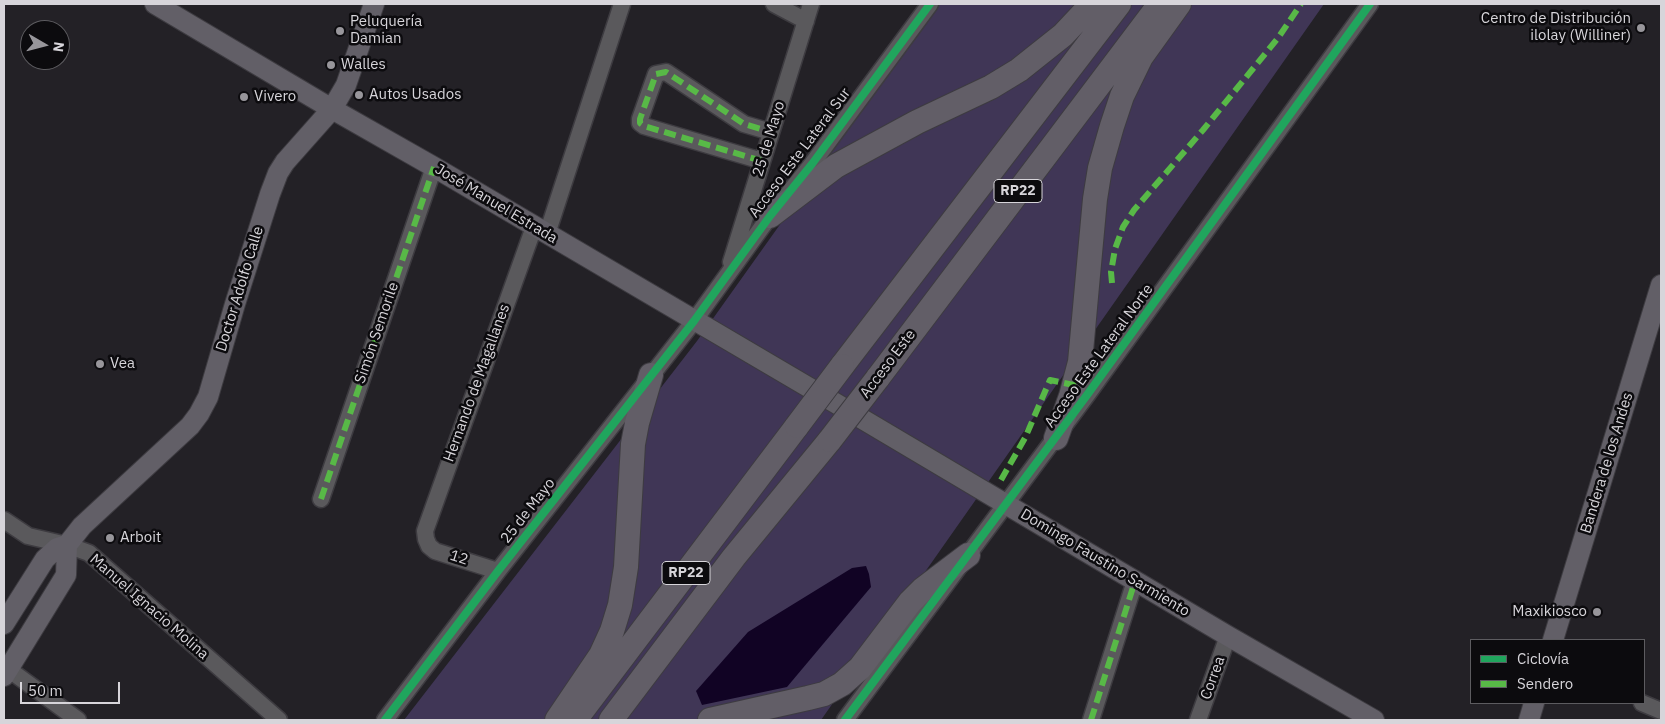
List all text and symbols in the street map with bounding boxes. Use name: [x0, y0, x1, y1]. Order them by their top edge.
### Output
place label: Centro de Distribución ilolay (Williner): [1481, 10, 1631, 45]
place label: Peluquería Damian: [350, 13, 422, 48]
north arrow: [20, 20, 70, 70]
marker: Centro de Distribución ilolay (Williner): [1635, 22, 1647, 34]
marker: Peluquería Damian: [334, 25, 346, 37]
text: N: [49, 41, 68, 53]
place label: Walles: [341, 56, 386, 74]
marker: Walles: [325, 59, 337, 71]
street label: Acceso Este Lateral Sur: [745, 85, 855, 221]
place label: Autos Usados: [369, 86, 461, 104]
place label: Vivero: [254, 88, 296, 106]
marker: Autos Usados: [353, 89, 365, 101]
marker: Vivero: [238, 91, 250, 103]
street label: 25 de Mayo: [749, 99, 789, 179]
street label: José Manuel Estrada: [432, 160, 560, 248]
road number: RP22: [994, 180, 1042, 202]
street label: Doctor Adolfo Calle: [212, 224, 268, 354]
street label: Simón Semorile: [351, 280, 403, 386]
street label: Acceso Este Lateral Norte: [1041, 281, 1157, 431]
street label: Hernando de Magallanes: [440, 302, 514, 464]
street label: Acceso Este: [856, 326, 920, 402]
place label: Vea: [110, 355, 135, 373]
marker: Vea: [94, 358, 106, 370]
street label: Bandera de los Andes: [1577, 390, 1637, 536]
street label: 25 de Mayo: [497, 475, 559, 547]
street label: Domingo Faustino Sarmiento: [1017, 505, 1193, 621]
place label: Arboit: [120, 529, 161, 547]
marker: Arboit: [104, 532, 116, 544]
street label: 12: [448, 547, 470, 569]
street label: Manuel Ignacio Molina: [86, 550, 212, 664]
road number: RP22: [662, 562, 710, 584]
place label: Maxikiosco: [1512, 603, 1587, 621]
marker: Maxikiosco: [1591, 606, 1603, 618]
legend: [1470, 639, 1645, 704]
text: Ciclovía: [1517, 649, 1569, 668]
street label: Correa: [1197, 654, 1229, 702]
scale bar: [22, 672, 122, 704]
text: Sendero: [1517, 674, 1573, 693]
text: 50 m: [28, 681, 63, 700]

